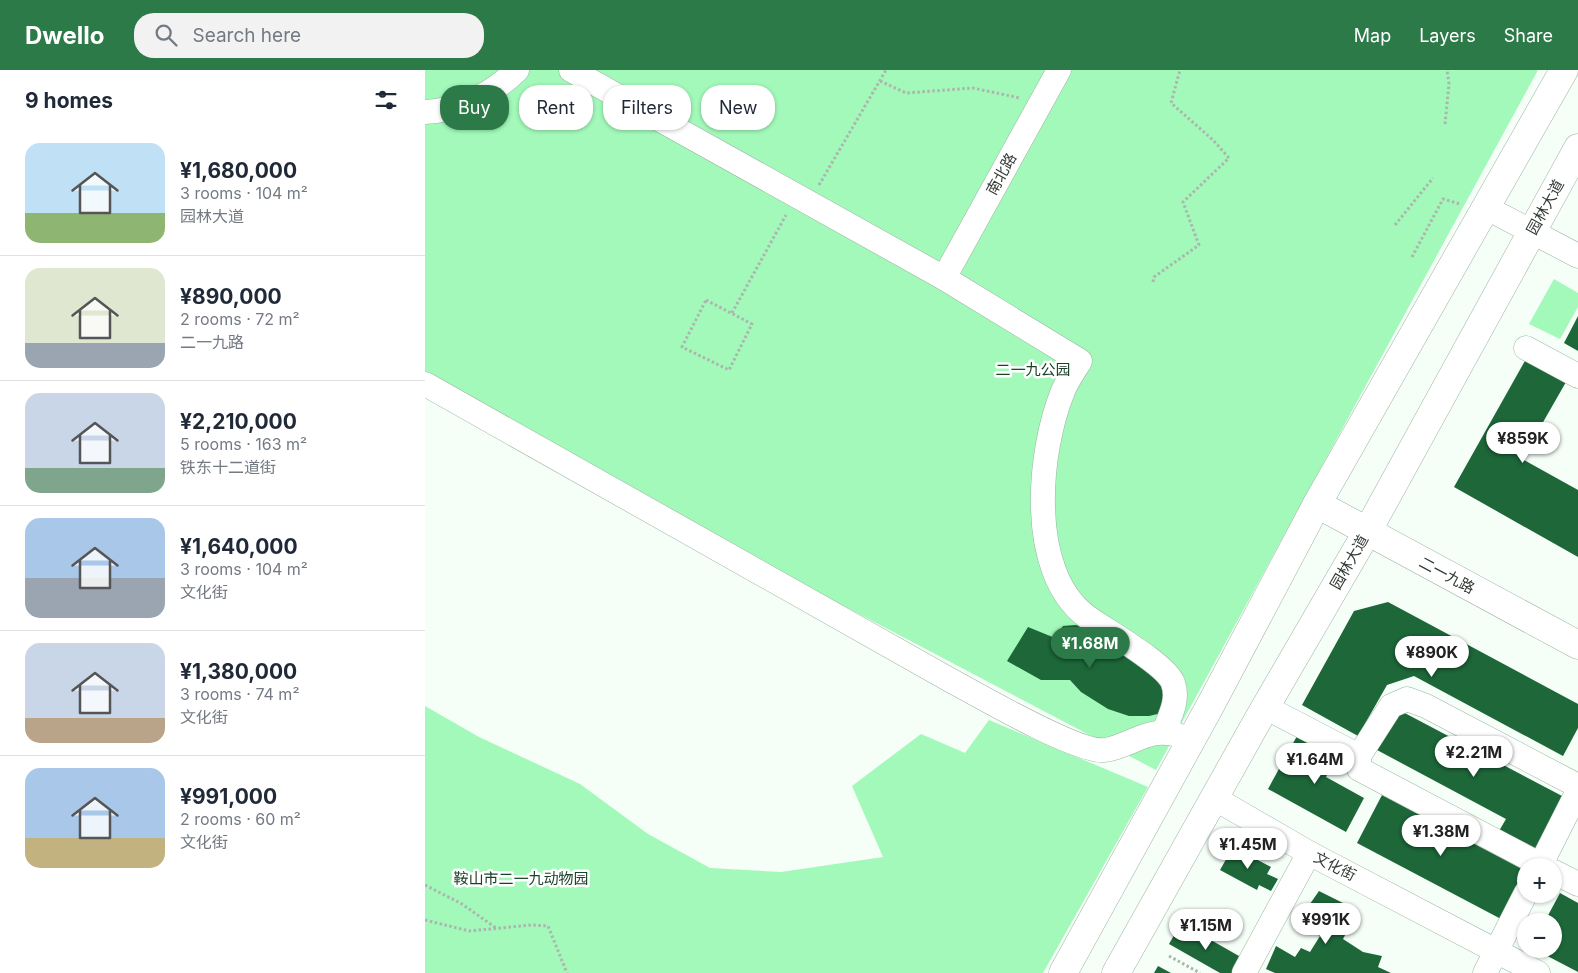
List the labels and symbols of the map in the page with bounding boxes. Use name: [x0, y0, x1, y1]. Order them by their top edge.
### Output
street label: 南北路: [982, 150, 1020, 198]
street label: 园林大道: [1522, 176, 1568, 238]
park label: 二一九公园: [995, 360, 1071, 379]
pin: ¥859K: [1488, 422, 1558, 464]
street label: 园林大道: [1326, 531, 1372, 593]
street label: 二一九路: [1416, 553, 1478, 597]
pin: ¥1.68M: [1049, 626, 1131, 669]
pin: ¥890K: [1397, 636, 1467, 678]
pin: ¥2.21M: [1433, 736, 1515, 778]
pin: ¥1.64M: [1274, 742, 1356, 785]
pin: ¥1.38M: [1400, 814, 1482, 857]
pin: ¥1.45M: [1207, 828, 1289, 870]
street label: 文化街: [1311, 847, 1359, 885]
park label: 鞍山市二一九动物园: [453, 869, 589, 888]
pin: ¥991K: [1291, 902, 1361, 945]
pin: ¥1.15M: [1165, 908, 1247, 951]

